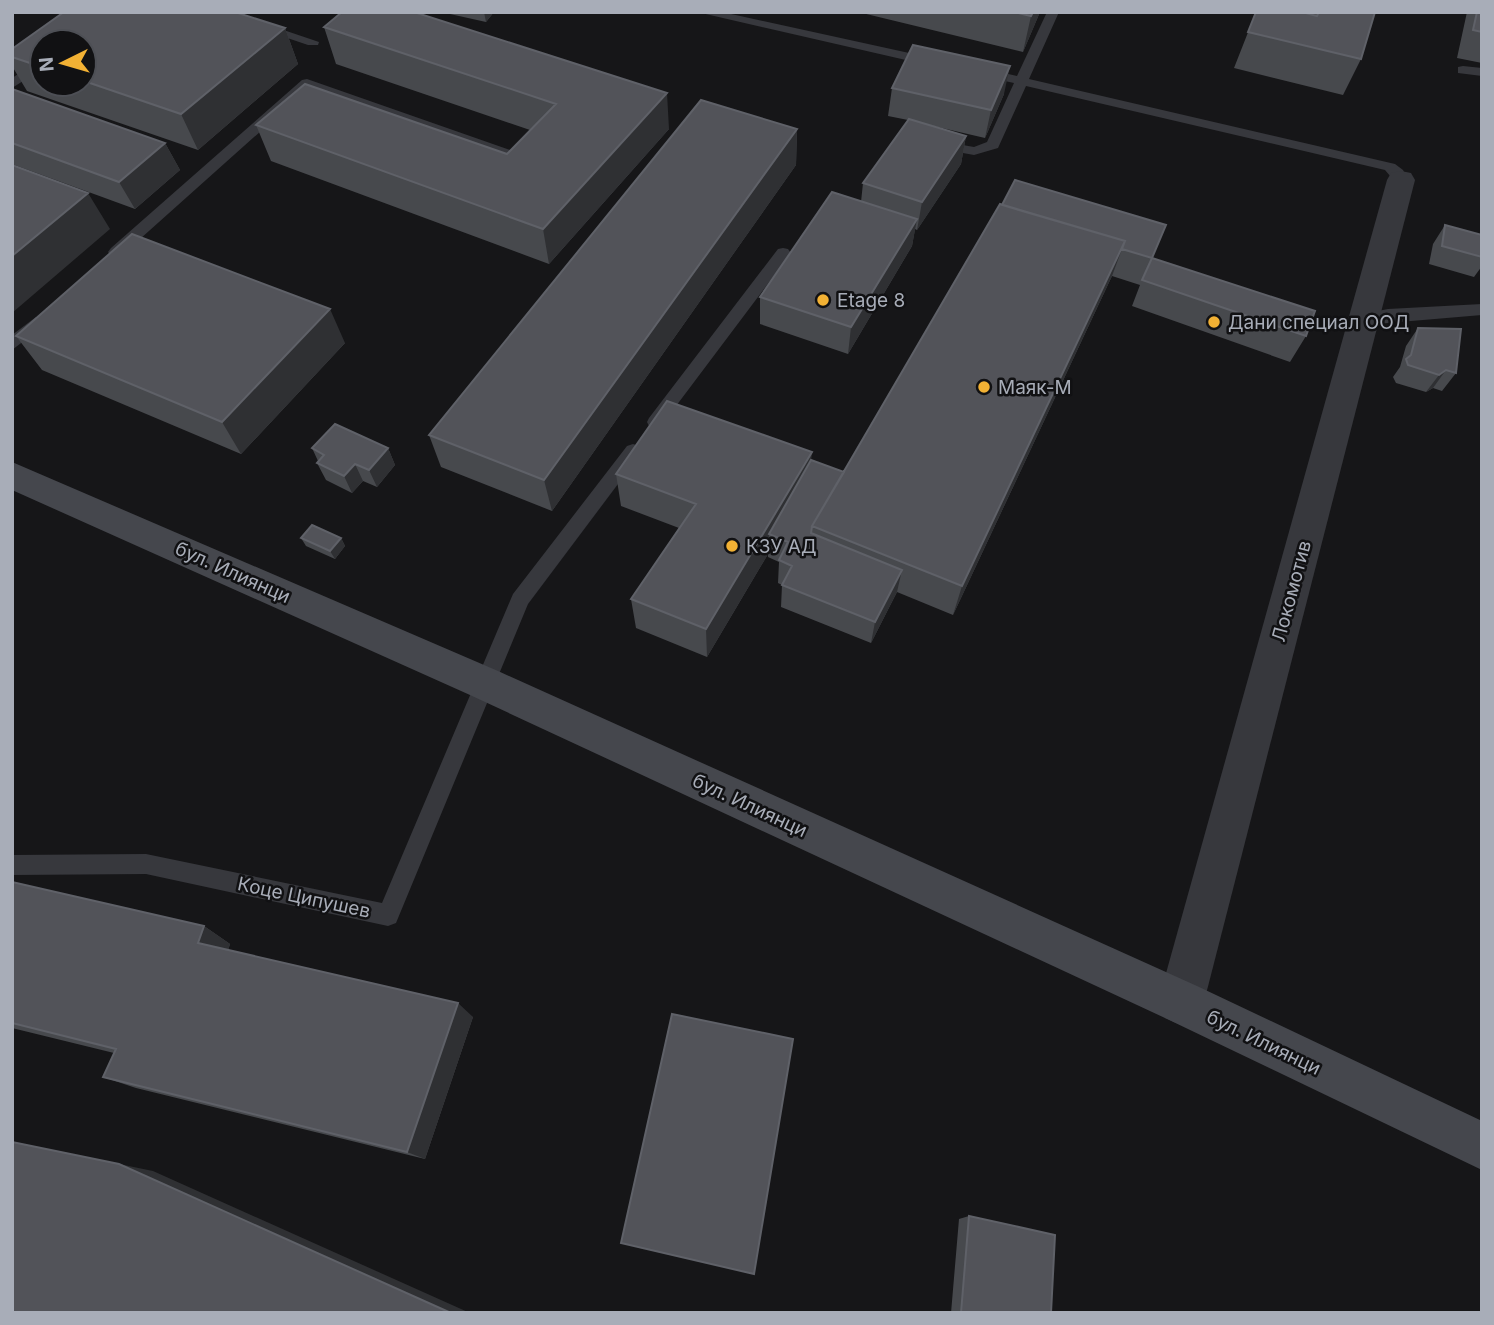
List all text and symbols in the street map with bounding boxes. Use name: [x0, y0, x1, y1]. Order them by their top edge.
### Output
north arrow: [28, 28, 98, 98]
text: N: [34, 56, 59, 73]
place label: Etage 8: [837, 289, 905, 312]
marker: Etage 8: [815, 292, 831, 308]
place label: Дани специал ООД: [1228, 311, 1409, 334]
marker: Дани специал ООД: [1206, 314, 1222, 330]
place label: Маяк-М: [998, 376, 1072, 399]
marker: Маяк-М: [976, 379, 992, 395]
place label: КЗУ АД: [746, 535, 816, 558]
street label: бул. Илиянци: [172, 537, 294, 608]
marker: КЗУ АД: [724, 538, 740, 554]
street label: Локомотив: [1267, 538, 1316, 644]
street label: бул. Илиянци: [689, 769, 811, 842]
street label: Коце Ципушев: [235, 872, 372, 923]
street label: бул. Илиянци: [1203, 1005, 1324, 1080]

